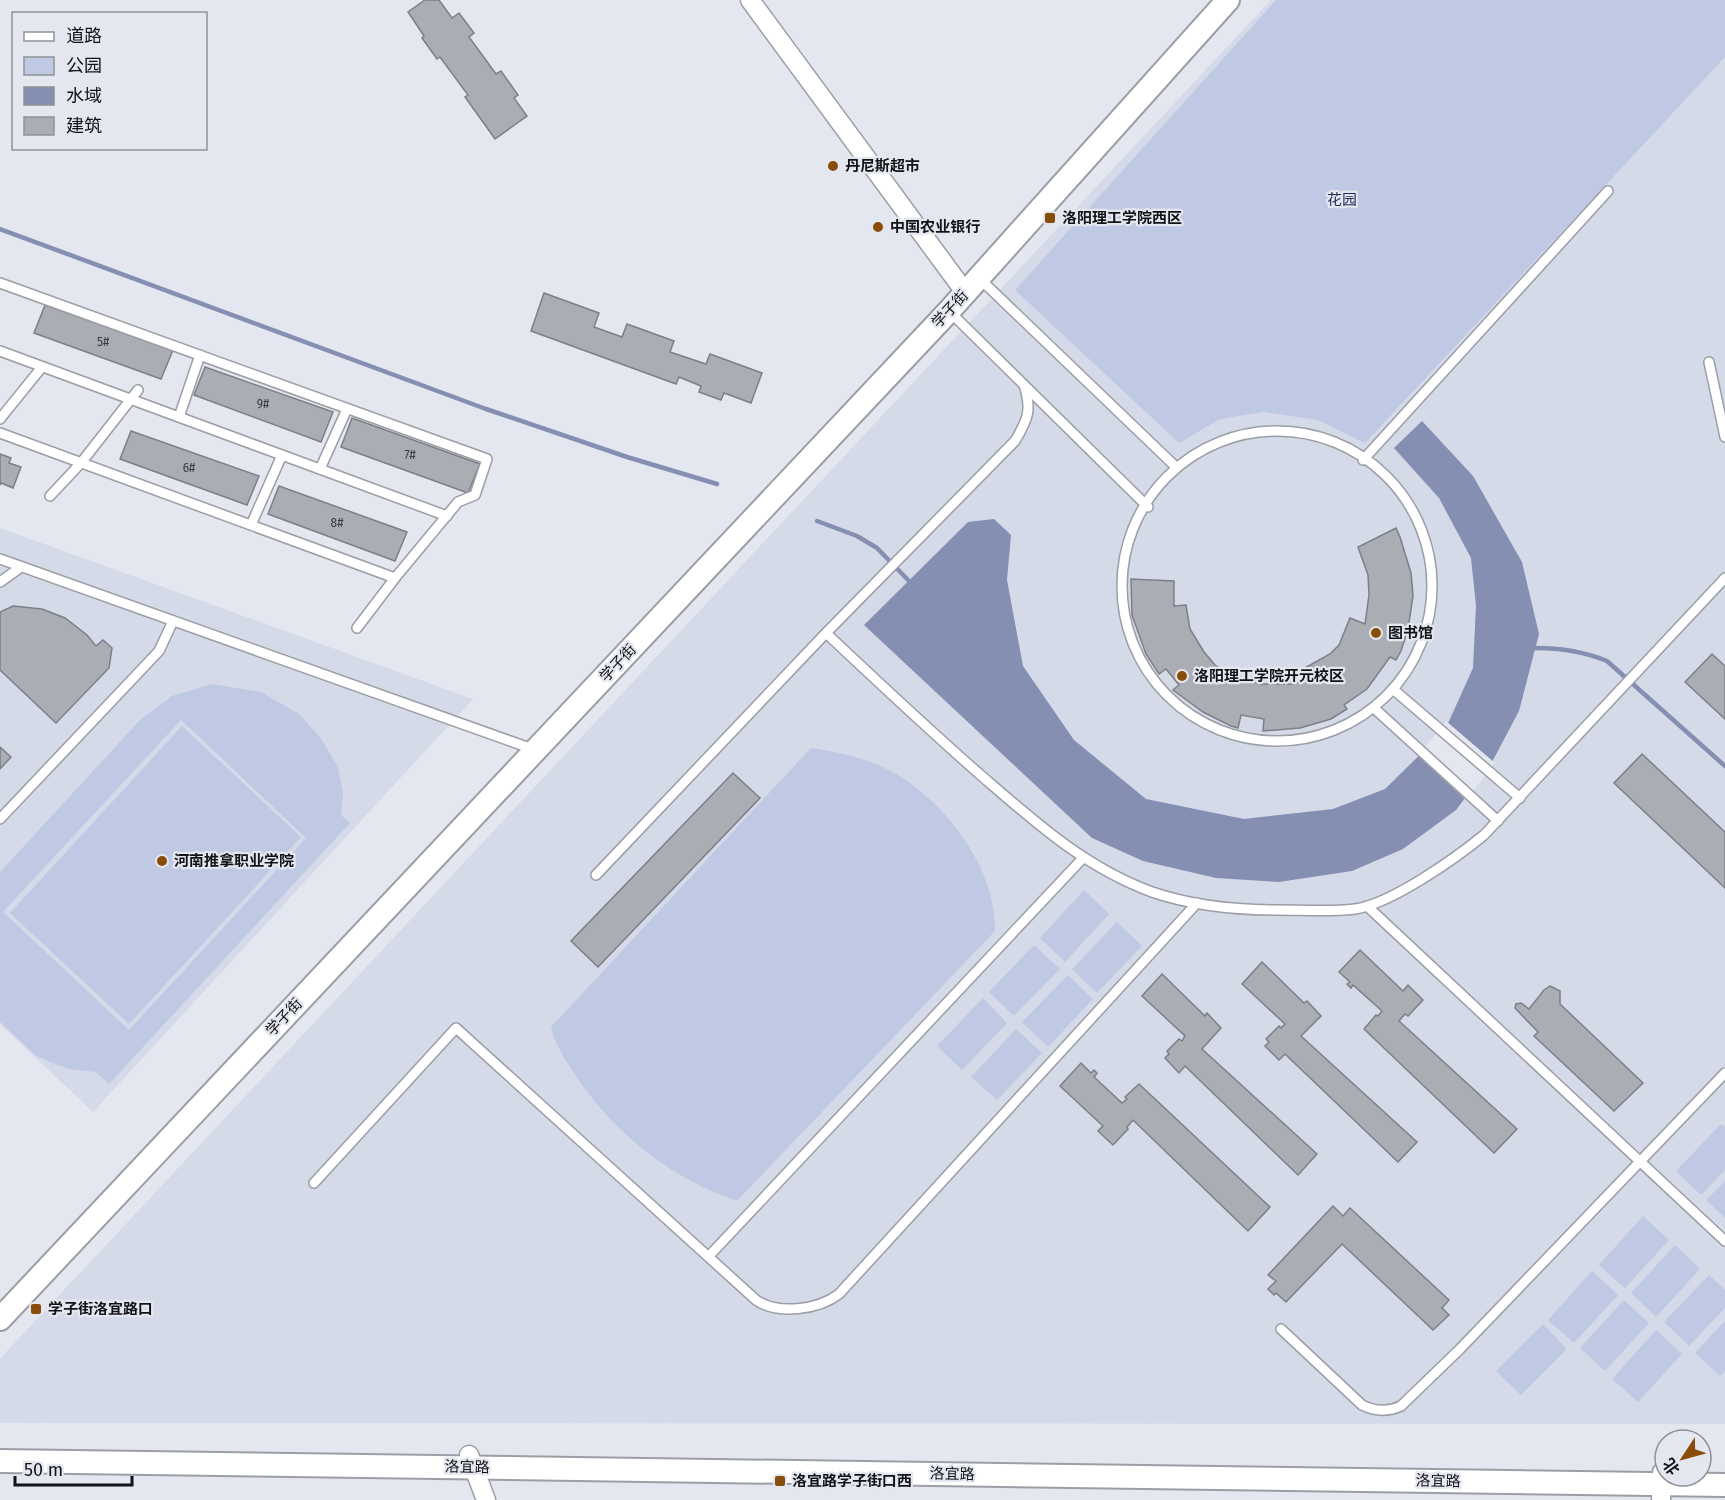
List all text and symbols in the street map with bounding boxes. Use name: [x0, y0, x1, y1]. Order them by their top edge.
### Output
legend: [12, 12, 207, 150]
text: 道路: [66, 25, 102, 47]
text: 公园: [66, 55, 102, 77]
text: 水域: [66, 85, 102, 107]
text: 建筑: [66, 115, 102, 137]
place label: 丹尼斯超市: [845, 157, 920, 175]
marker: 丹尼斯超市: [826, 159, 840, 173]
park label: 花园: [1327, 191, 1357, 209]
place label: 洛阳理工学院西区: [1062, 209, 1182, 227]
marker: 洛阳理工学院西区: [1043, 211, 1057, 225]
place label: 中国农业银行: [890, 218, 980, 236]
marker: 中国农业银行: [871, 220, 885, 234]
street label: 学子街: [928, 286, 972, 332]
house number: 5#: [97, 335, 110, 349]
house number: 9#: [257, 397, 270, 411]
house number: 7#: [404, 448, 416, 462]
house number: 6#: [183, 461, 196, 475]
house number: 8#: [331, 516, 344, 530]
place label: 图书馆: [1388, 624, 1433, 642]
marker: 图书馆: [1369, 626, 1383, 640]
street label: 学子街: [596, 640, 640, 686]
place label: 洛阳理工学院开元校区: [1194, 667, 1344, 685]
marker: 洛阳理工学院开元校区: [1175, 669, 1189, 683]
place label: 河南推拿职业学院: [174, 852, 294, 870]
marker: 河南推拿职业学院: [155, 854, 169, 868]
street label: 学子街: [262, 994, 306, 1040]
place label: 学子街洛宜路口: [48, 1300, 153, 1318]
marker: 学子街洛宜路口: [29, 1302, 43, 1316]
north arrow: [1653, 1428, 1713, 1488]
scale bar: [15, 1449, 132, 1487]
text: 北: [1659, 1454, 1684, 1479]
street label: 洛宜路: [444, 1458, 490, 1476]
text: 50 m: [24, 1459, 63, 1481]
street label: 洛宜路: [929, 1465, 975, 1483]
place label: 洛宜路学子街口西: [792, 1472, 912, 1490]
street label: 洛宜路: [1415, 1472, 1461, 1490]
marker: 洛宜路学子街口西: [773, 1474, 787, 1488]

